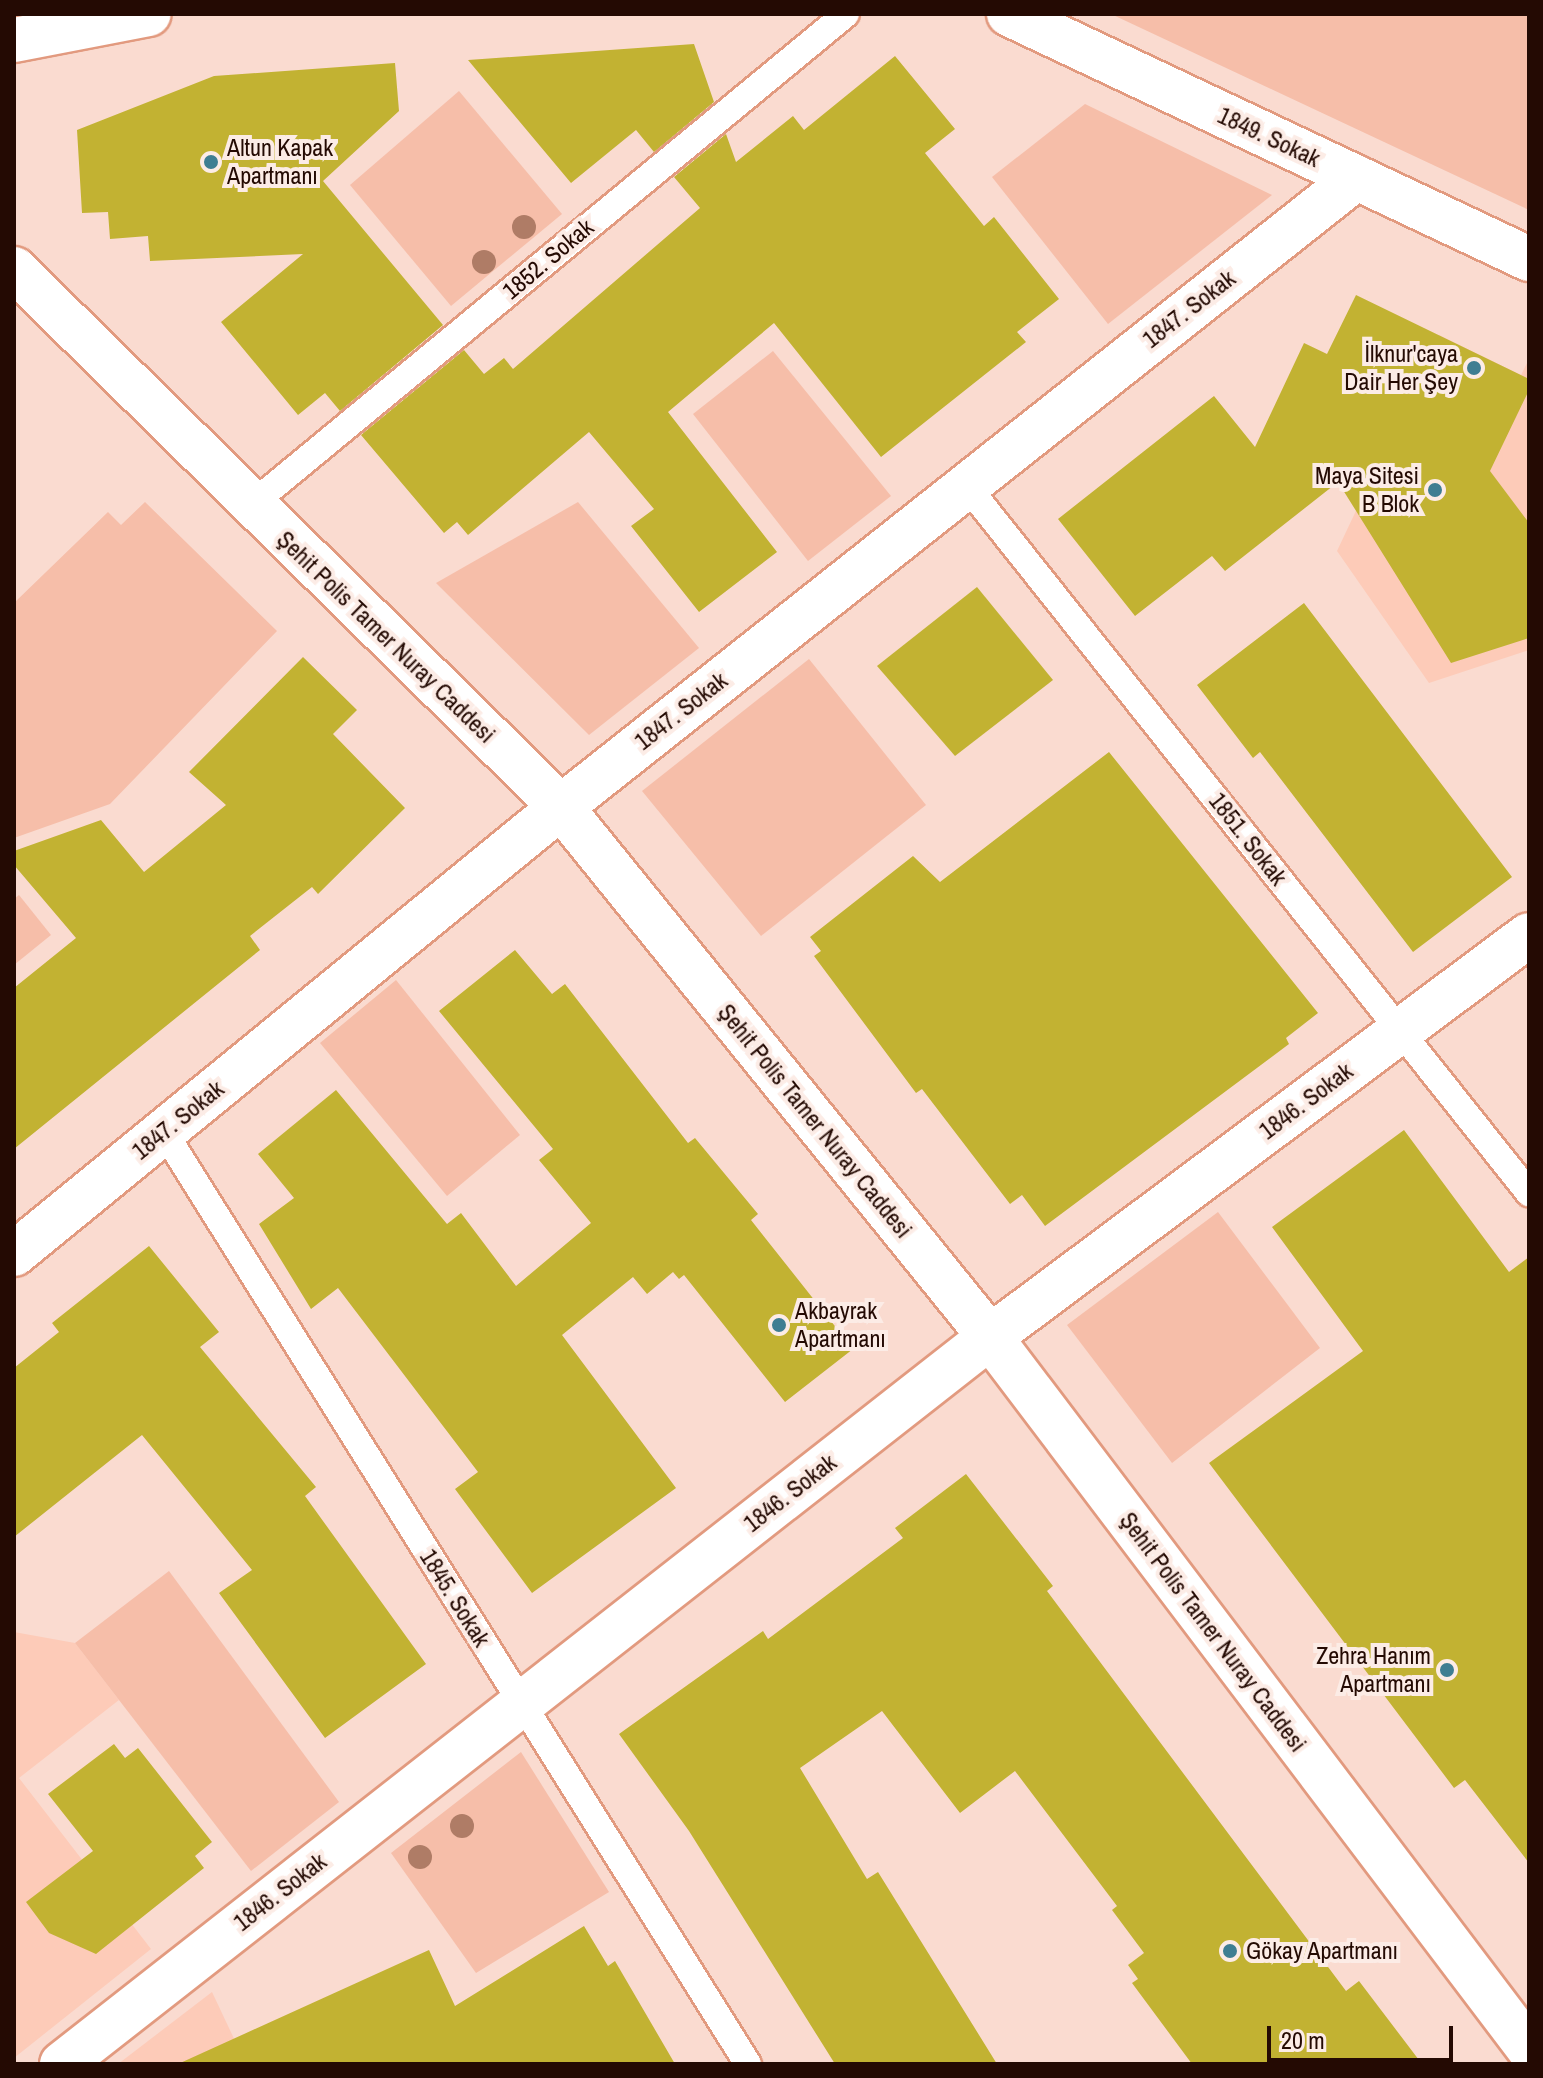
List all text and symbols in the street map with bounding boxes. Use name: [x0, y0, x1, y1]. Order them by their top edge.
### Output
street label: 1849. Sokak: [1213, 101, 1325, 173]
place label: Altun Kapak Apartmanı: [227, 134, 333, 190]
marker: Altun Kapak Apartmanı: [202, 153, 220, 171]
street label: 1852. Sokak: [497, 213, 599, 305]
street label: 1847. Sokak: [1137, 264, 1241, 354]
place label: İlknur'caya Dair Her Şey: [1344, 340, 1458, 396]
marker: İlknur'caya Dair Her Şey: [1465, 359, 1483, 377]
place label: Maya Sitesi B Blok: [1315, 462, 1419, 518]
marker: Maya Sitesi B Blok: [1426, 481, 1444, 499]
street label: Şehit Polis Tamer Nuray Caddesi: [271, 525, 501, 749]
street label: 1847. Sokak: [629, 666, 733, 756]
street label: 1851. Sokak: [1203, 787, 1293, 891]
street label: Şehit Polis Tamer Nuray Caddesi: [712, 998, 918, 1244]
street label: 1846. Sokak: [1254, 1057, 1358, 1145]
street label: 1847. Sokak: [126, 1074, 230, 1166]
place label: Akbayrak Apartmanı: [795, 1297, 886, 1353]
marker: Akbayrak Apartmanı: [770, 1316, 788, 1334]
street label: 1846. Sokak: [738, 1448, 842, 1538]
street label: Şehit Polis Tamer Nuray Caddesi: [1114, 1507, 1312, 1757]
street label: 1845. Sokak: [414, 1544, 496, 1652]
place label: Zehra Hanım Apartmanı: [1316, 1642, 1431, 1698]
marker: Zehra Hanım Apartmanı: [1438, 1661, 1456, 1679]
street label: 1846. Sokak: [228, 1847, 332, 1937]
place label: Gökay Apartmanı: [1246, 1937, 1399, 1965]
marker: Gökay Apartmanı: [1221, 1942, 1239, 1960]
scale bar: [1271, 2010, 1457, 2060]
text: 20 m: [1281, 2024, 1325, 2056]

